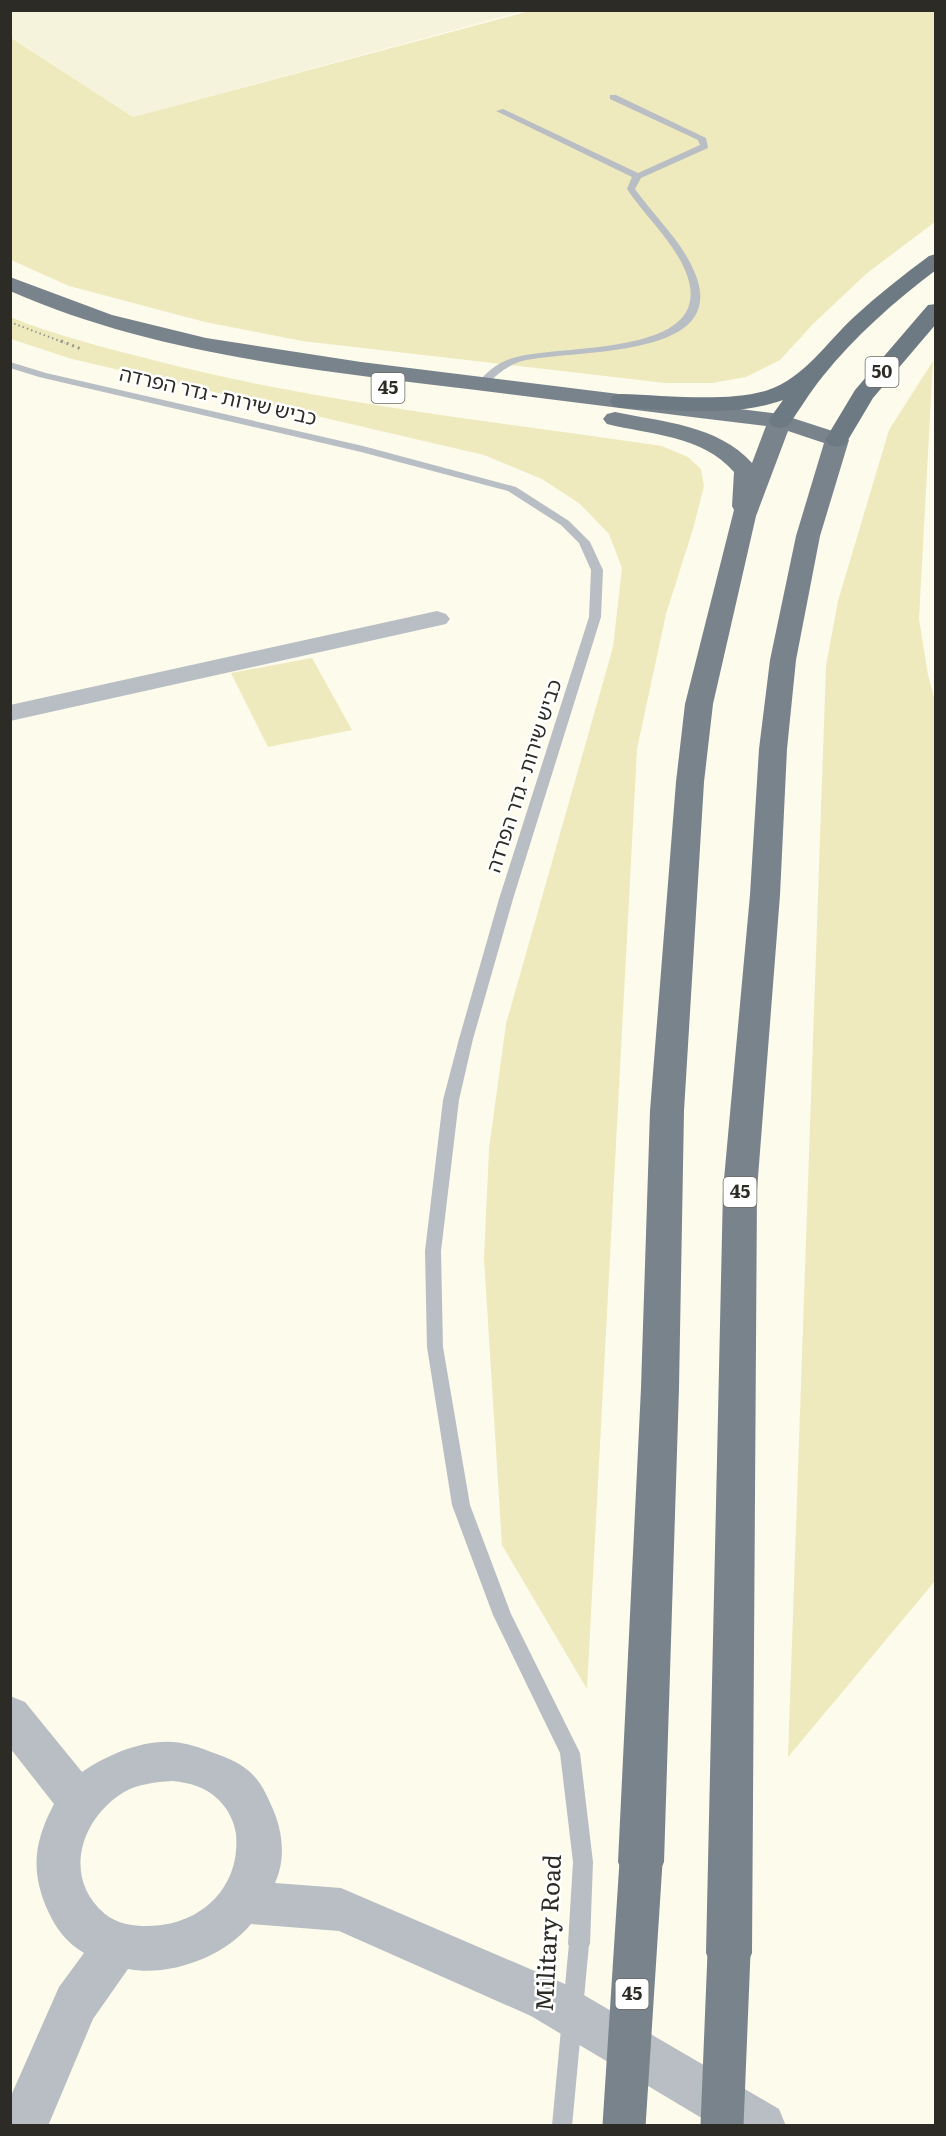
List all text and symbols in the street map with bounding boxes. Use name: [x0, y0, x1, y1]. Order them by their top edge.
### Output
street label: כביש שירות - גדר הפרדה: [117, 357, 320, 431]
road number: 50: [866, 357, 898, 387]
road number: 45: [372, 373, 404, 403]
street label: כביש שירות - גדר הפרדה: [477, 675, 568, 876]
road number: 45: [724, 1177, 756, 1207]
street label: Military Road: [525, 1853, 568, 2012]
road number: 45: [616, 1979, 648, 2009]

